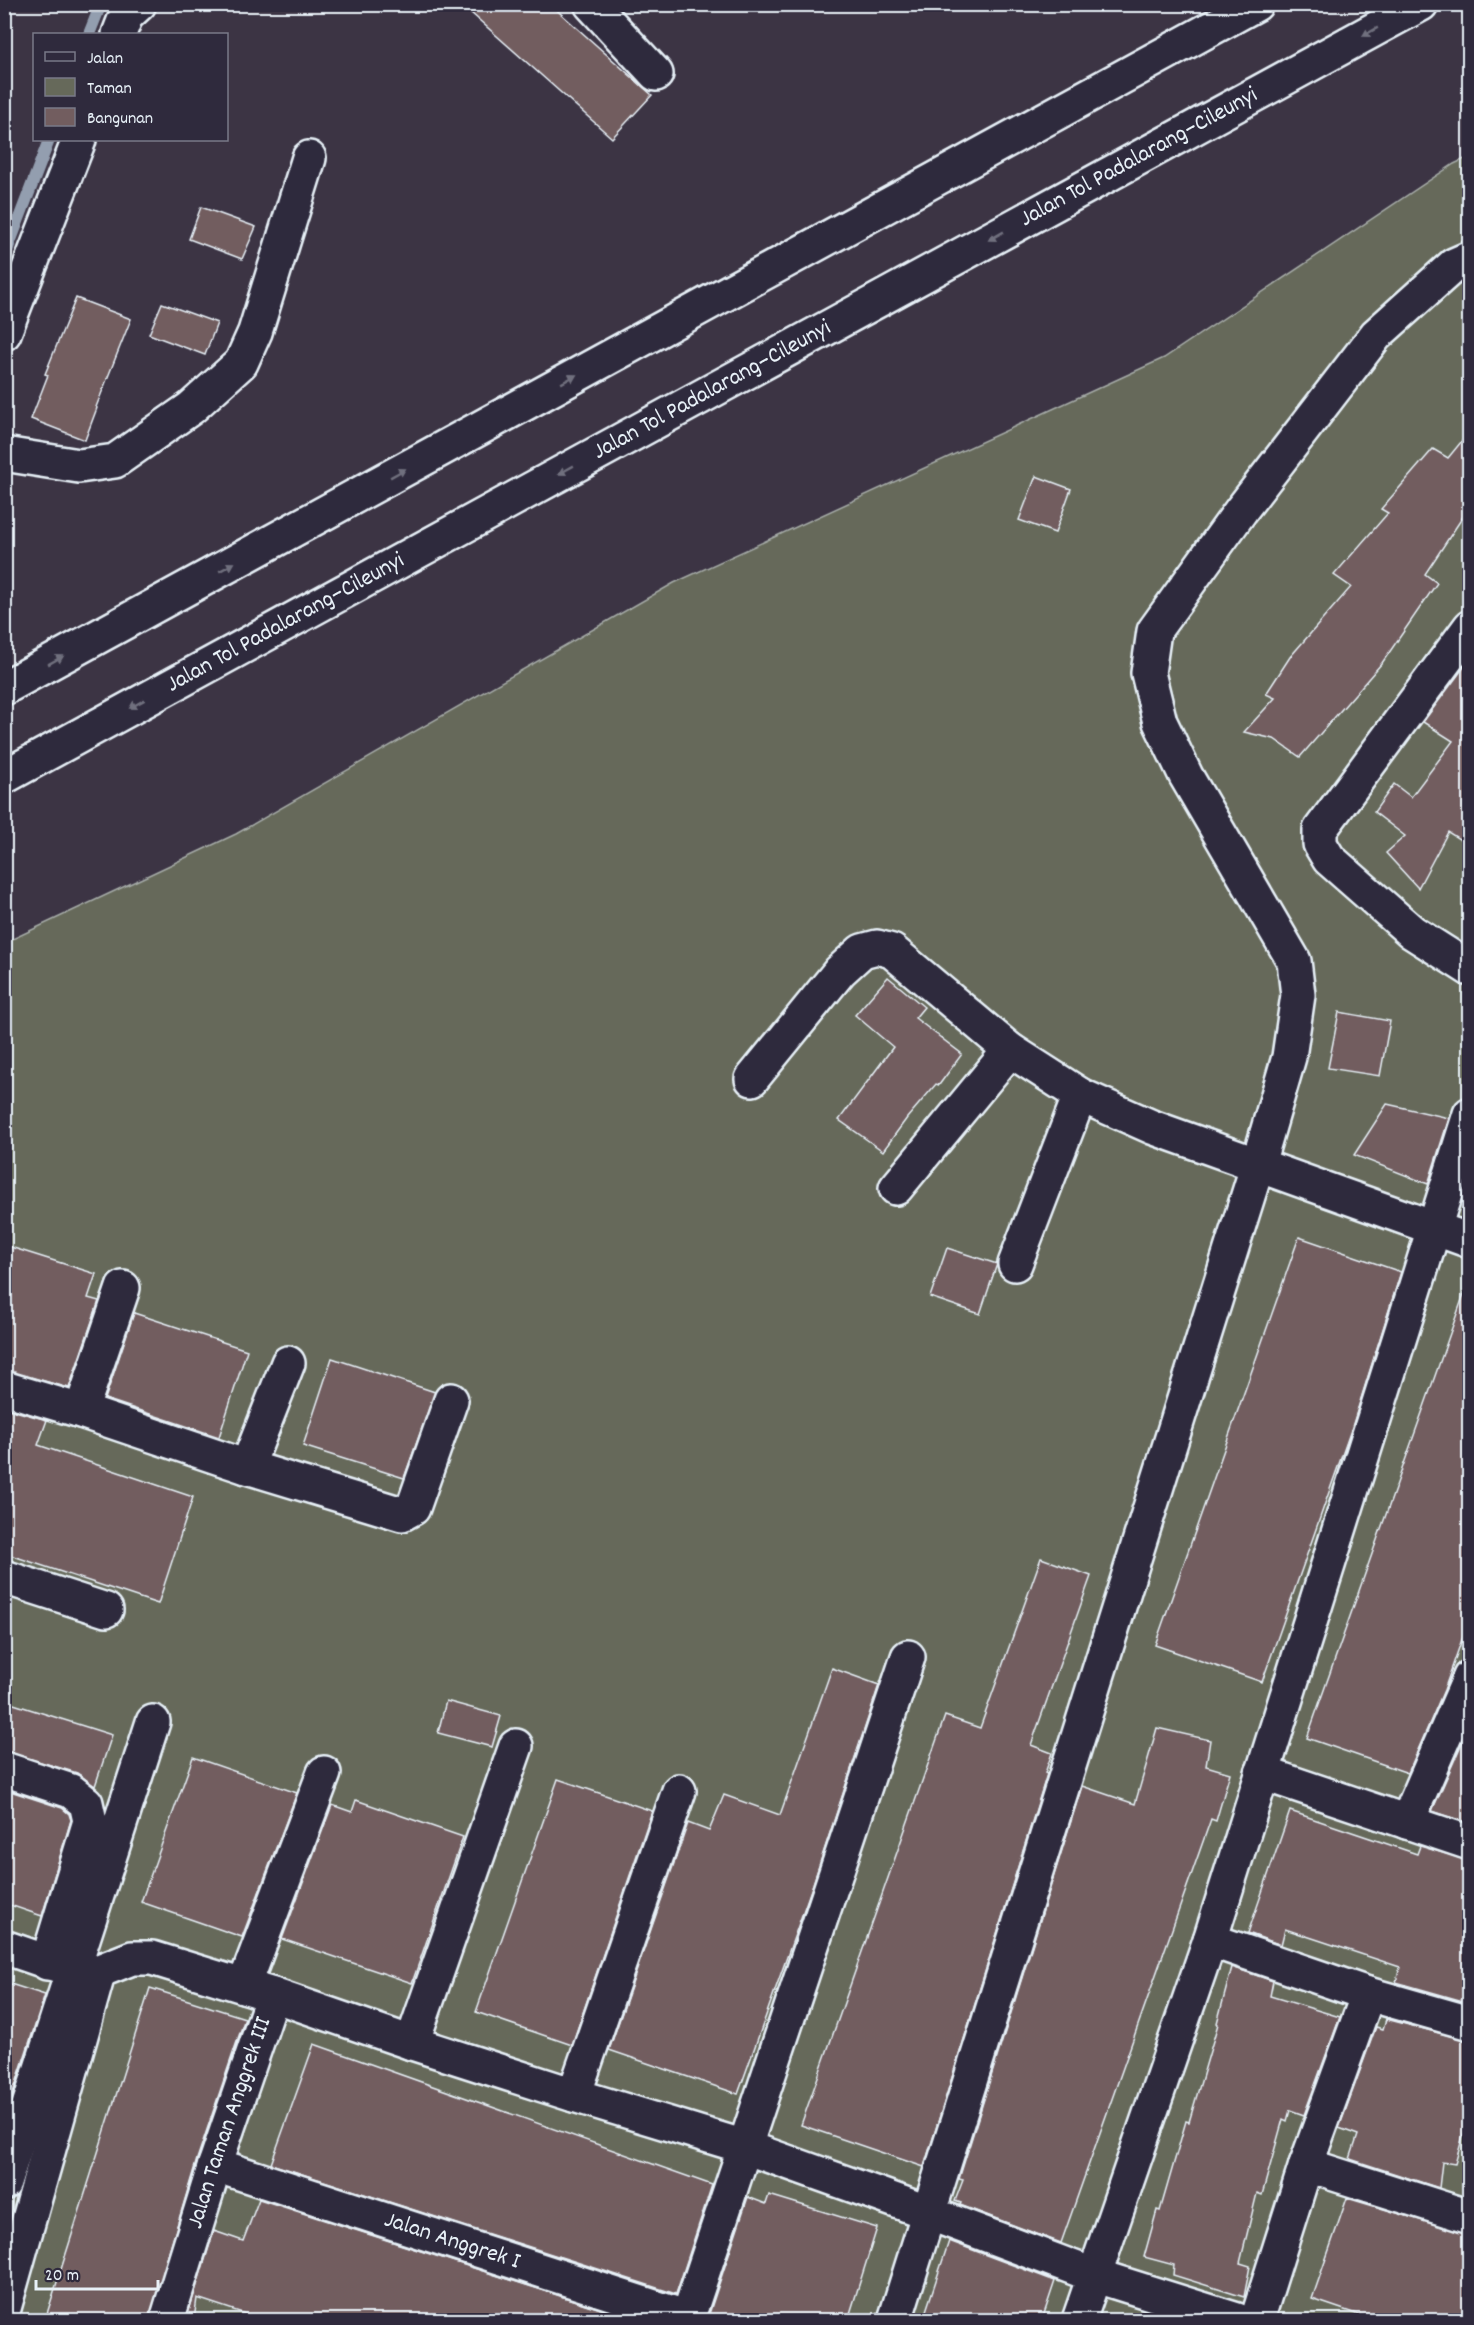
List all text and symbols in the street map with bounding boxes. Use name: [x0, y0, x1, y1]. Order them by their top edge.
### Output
one-way arrow: [1362, 27, 1378, 38]
legend: [33, 33, 228, 141]
text: Jalan: [87, 47, 123, 72]
text: Taman: [87, 77, 132, 102]
street label: Jalan Tol Padalarang–Cileunyi: [1014, 79, 1264, 237]
text: Bangunan: [87, 107, 153, 132]
one-way arrow: [987, 231, 1004, 241]
street label: Jalan Tol Padalarang–Cileunyi: [587, 312, 838, 469]
one-way arrow: [561, 374, 578, 384]
one-way arrow: [558, 465, 575, 475]
one-way arrow: [390, 468, 407, 478]
street label: Jalan Tol Padalarang–Cileunyi: [161, 545, 411, 702]
one-way arrow: [219, 562, 236, 572]
one-way arrow: [48, 655, 65, 665]
one-way arrow: [128, 699, 145, 709]
street label: Jalan Taman Anggrek III: [179, 2012, 281, 2233]
street label: Jalan Anggrek I: [380, 2204, 525, 2280]
scale bar: [36, 2253, 158, 2291]
text: 20 m: [45, 2264, 79, 2289]

